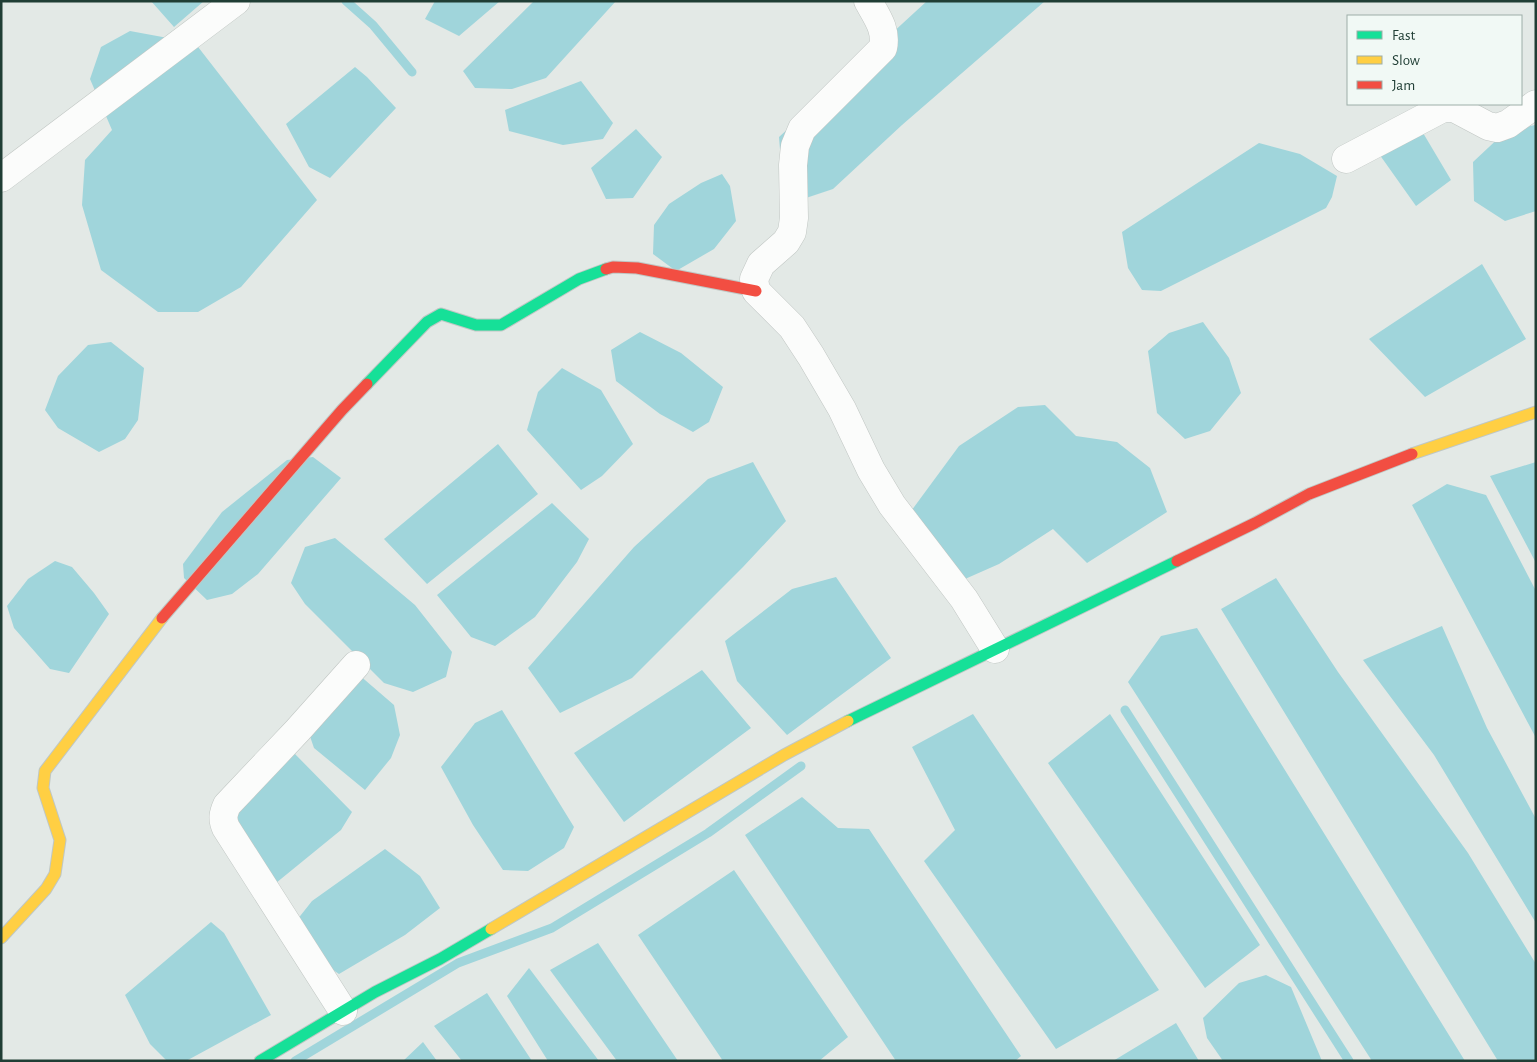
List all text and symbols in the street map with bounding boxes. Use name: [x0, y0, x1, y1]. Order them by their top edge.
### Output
legend: [1347, 15, 1522, 105]
text: Fast: [1392, 28, 1416, 43]
text: Slow: [1392, 53, 1420, 68]
text: Jam: [1392, 78, 1415, 93]

